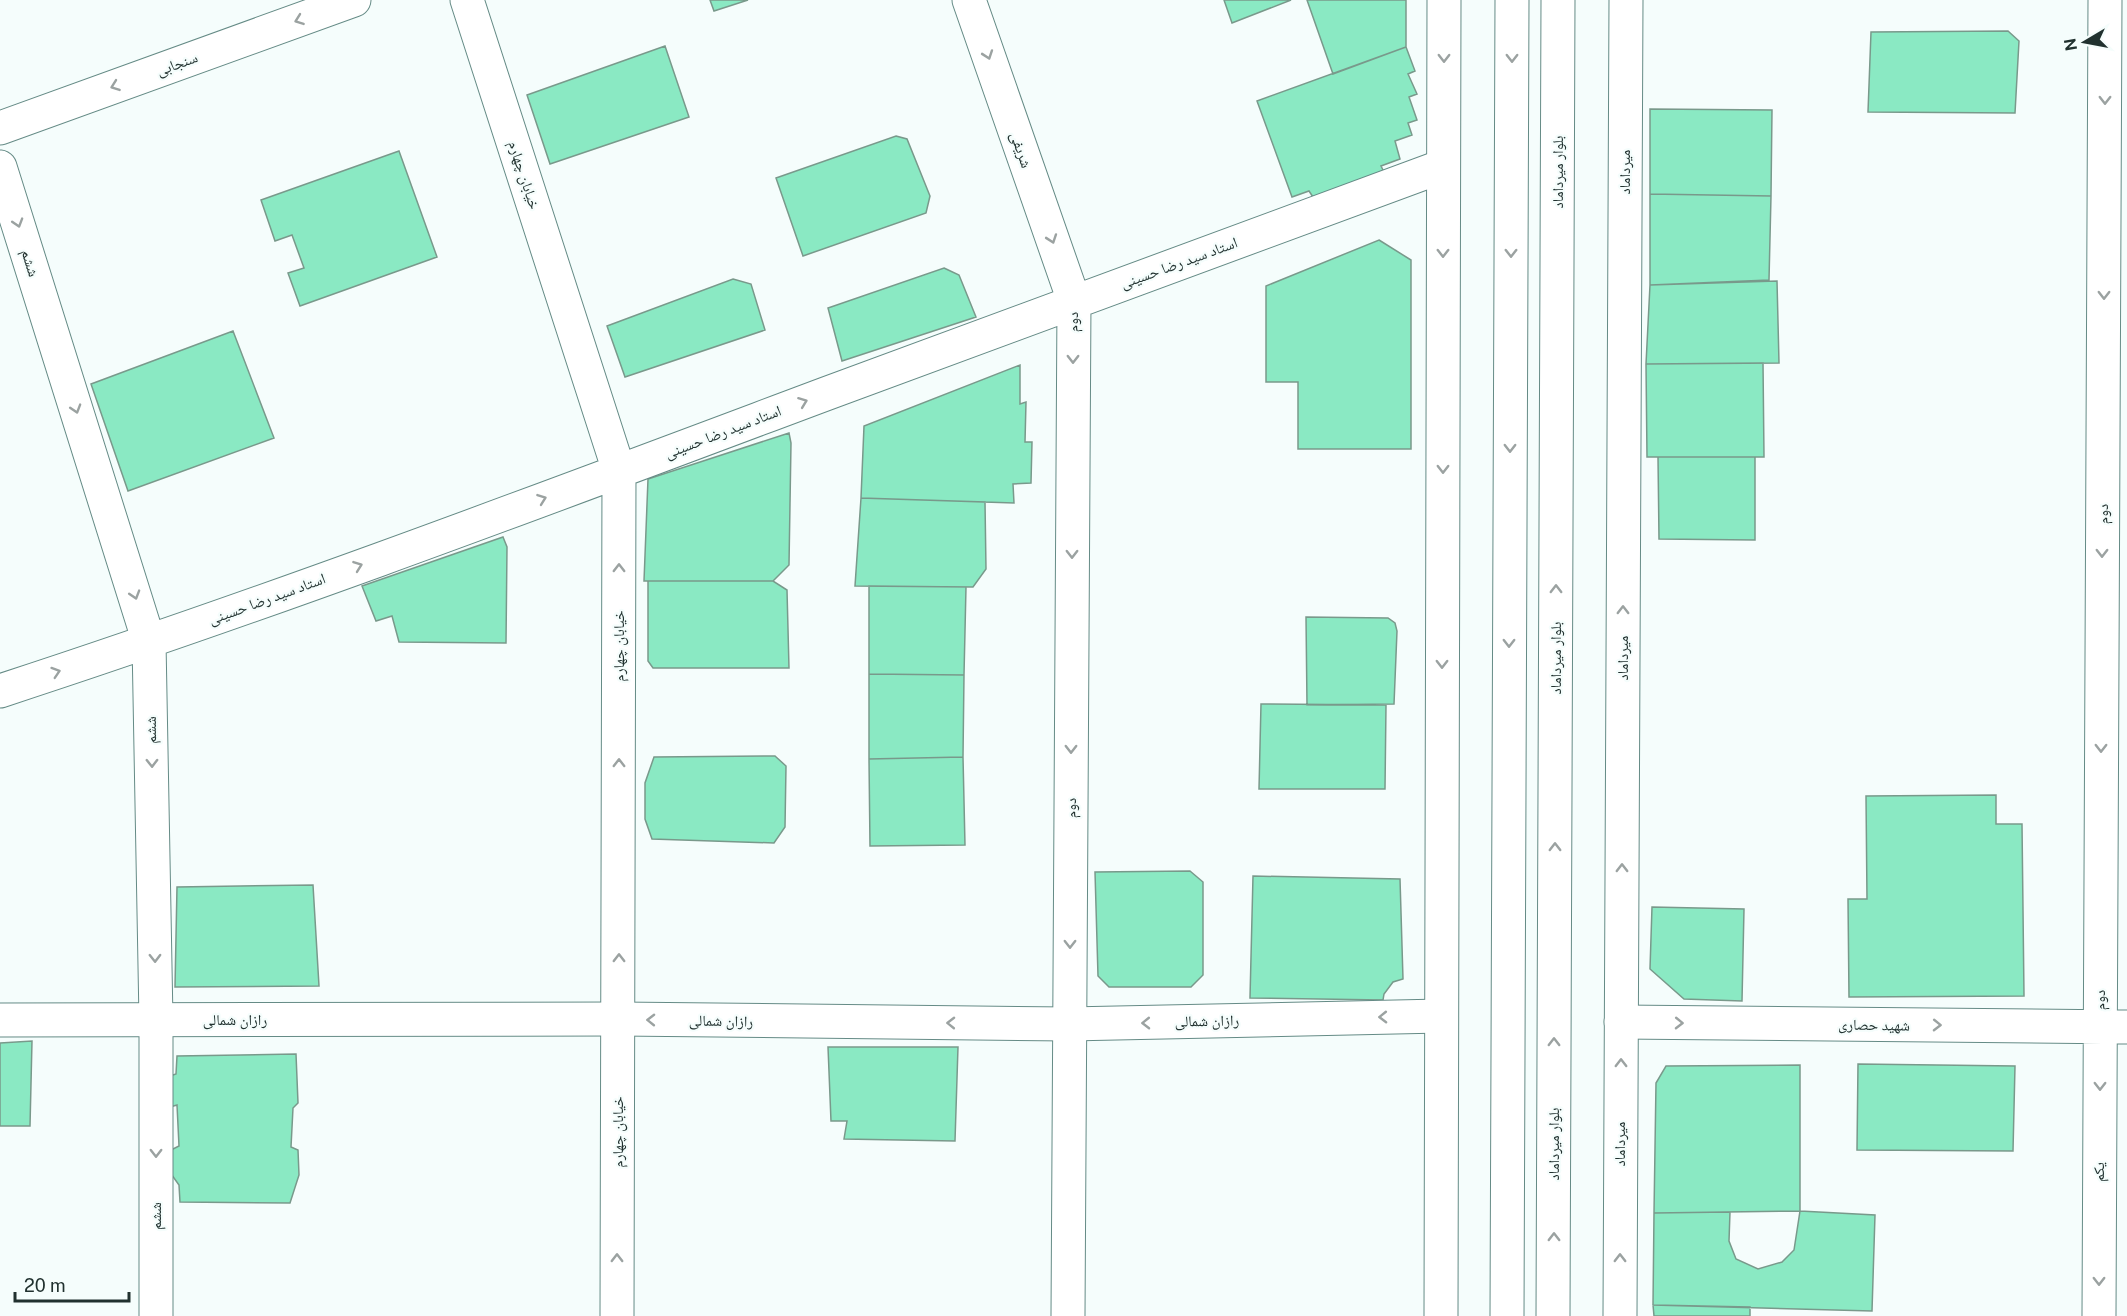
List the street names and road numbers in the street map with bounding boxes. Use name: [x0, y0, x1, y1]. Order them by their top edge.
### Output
street label: سنجابی: [154, 48, 200, 81]
street label: شریفی: [1005, 129, 1036, 171]
street label: بلوار میرداماد: [1549, 136, 1567, 208]
street label: خیابان چهارم: [503, 138, 544, 212]
street label: میرداماد: [1616, 149, 1634, 194]
street label: استاد سید رضا حسینی: [1118, 233, 1240, 293]
street label: ششم: [16, 247, 43, 279]
street label: دوم: [1064, 312, 1083, 332]
street label: استاد سید رضا حسینی: [662, 402, 784, 463]
street label: دوم: [2094, 504, 2113, 524]
street label: استاد سید رضا حسینی: [206, 569, 328, 629]
street label: خیابان چهارم: [610, 610, 629, 682]
street label: بلوار میرداماد: [1547, 622, 1565, 694]
street label: میرداماد: [1614, 635, 1632, 680]
street label: ششم: [142, 716, 161, 744]
street label: دوم: [1062, 798, 1081, 818]
street label: دوم: [2091, 990, 2110, 1010]
street label: رازان شمالی: [203, 1011, 267, 1030]
street label: رازان شمالی: [689, 1011, 754, 1032]
street label: رازان شمالی: [1175, 1011, 1240, 1032]
street label: شهید حصاری: [1838, 1015, 1910, 1036]
street label: خیابان چهارم: [609, 1096, 628, 1168]
street label: بلوار میرداماد: [1545, 1108, 1563, 1180]
street label: میرداماد: [1611, 1121, 1629, 1166]
street label: یکم: [2090, 1162, 2109, 1182]
street label: ششم: [147, 1202, 166, 1230]

